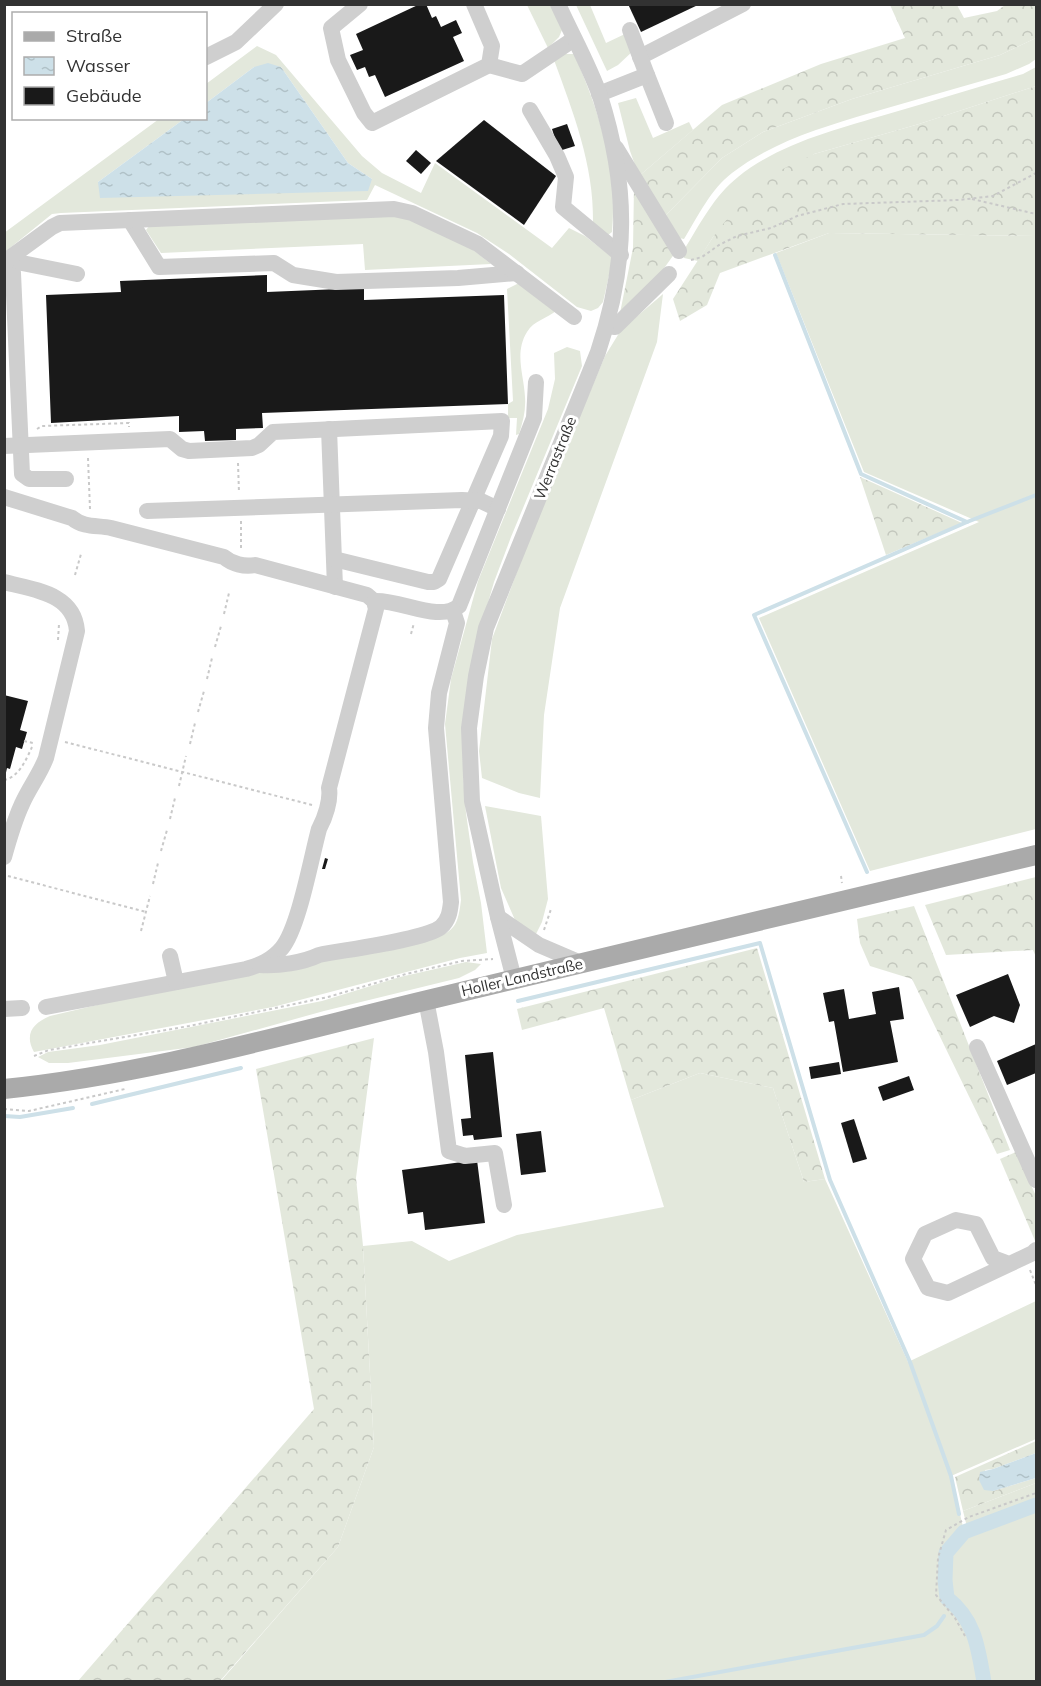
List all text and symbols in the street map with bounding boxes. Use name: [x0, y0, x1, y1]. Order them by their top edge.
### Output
legend: [12, 12, 207, 120]
text: Straße: [66, 24, 122, 47]
text: Wasser: [66, 54, 130, 77]
text: Gebäude: [66, 84, 142, 107]
street label: Werrastraße: [530, 413, 580, 503]
street label: Holler Landstraße: [459, 954, 585, 1000]

